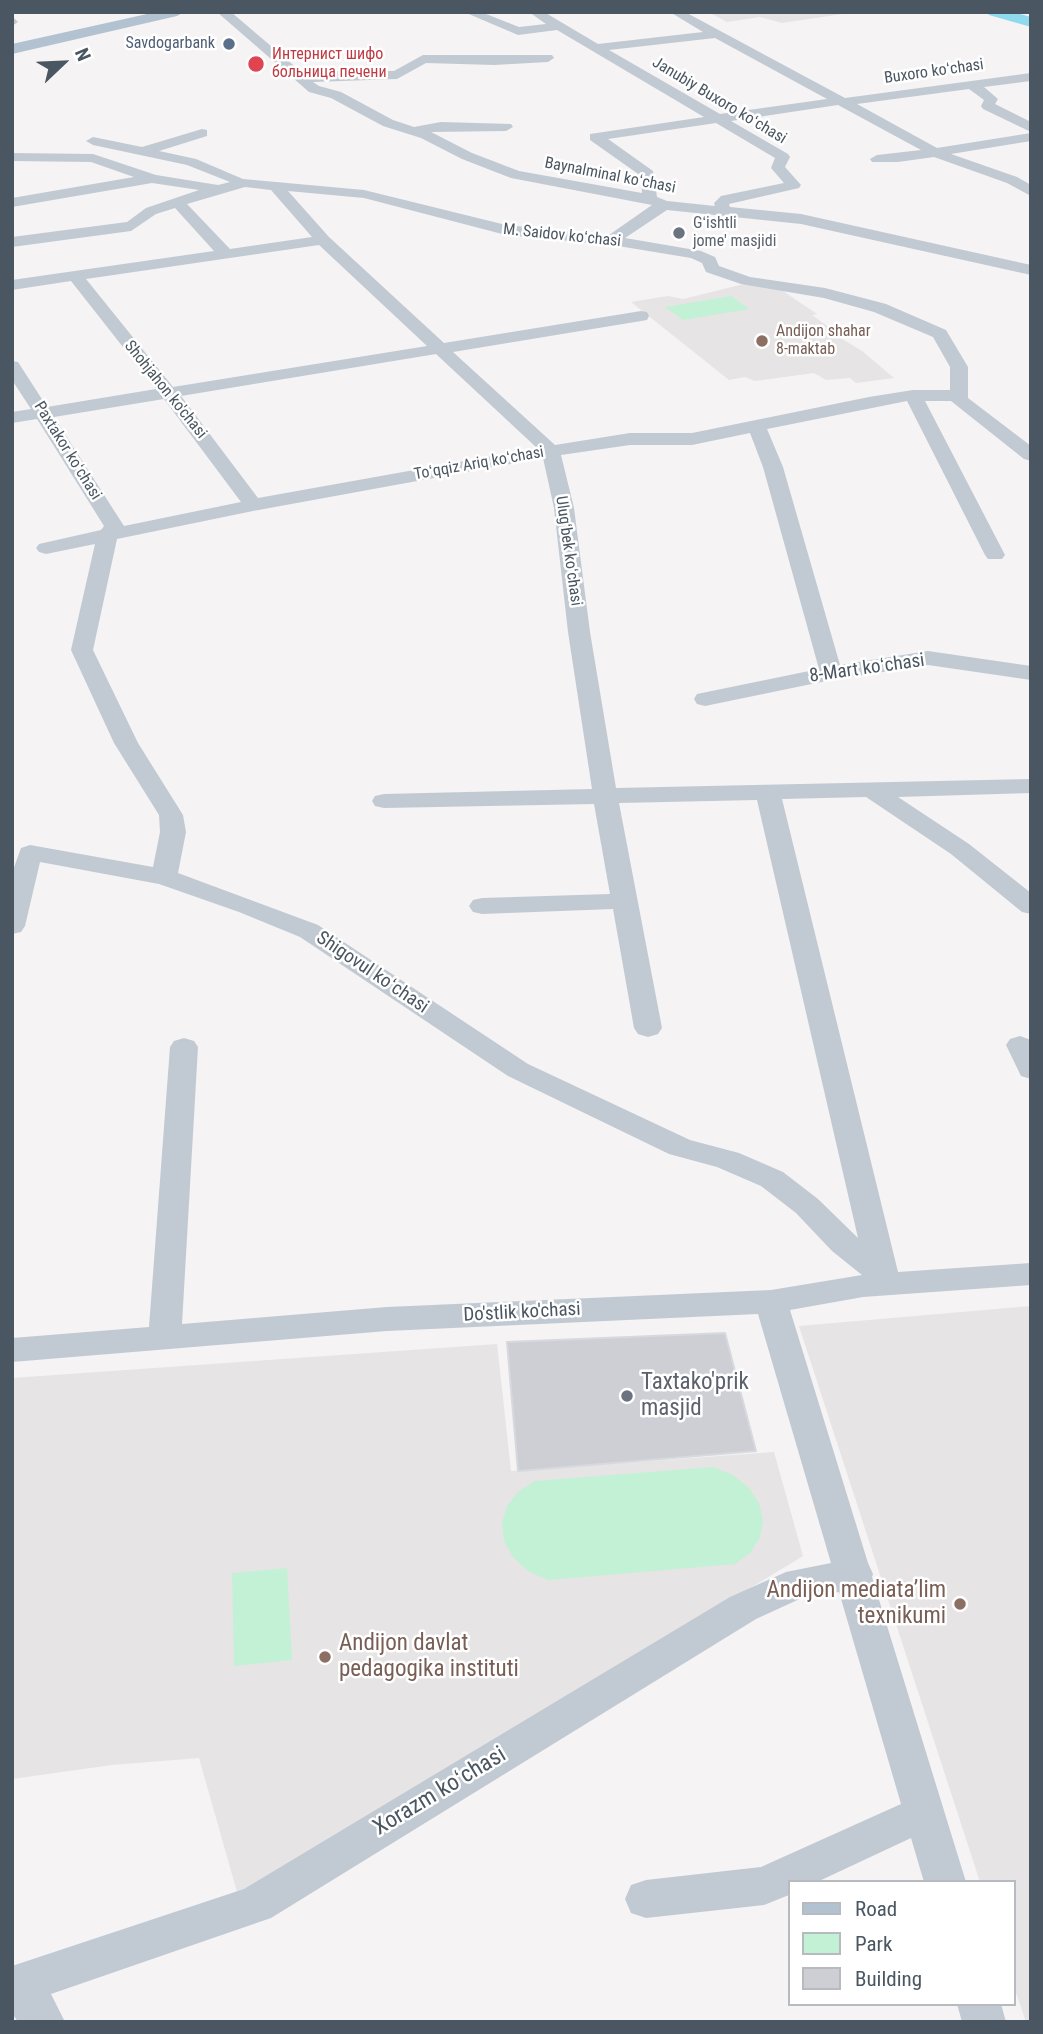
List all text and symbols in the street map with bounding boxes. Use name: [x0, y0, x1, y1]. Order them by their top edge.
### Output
north arrow: [28, 28, 98, 98]
place label: Savdogarbank: [126, 34, 215, 54]
marker: Savdogarbank: [221, 36, 237, 52]
text: N: [70, 45, 96, 64]
place label: Интернист шифо больница печени: [272, 45, 387, 83]
street label: Janubiy Buxoro koʻchasi: [648, 53, 790, 149]
marker: Интернист шифо больница печени: [246, 54, 266, 74]
street label: Buxoro koʻchasi: [883, 56, 985, 88]
street label: Baynalminal koʻchasi: [543, 154, 677, 198]
place label: Gʻishtli jome' masjidi: [693, 214, 776, 252]
street label: M. Saidov koʻchasi: [502, 220, 622, 252]
marker: Gʻishtli jome' masjidi: [671, 225, 687, 241]
place label: Andijon shahar 8-maktab: [776, 322, 871, 360]
marker: Andijon shahar 8-maktab: [754, 333, 770, 349]
street label: Shohjahon ko'chasi: [120, 337, 210, 443]
street label: Paxtakor koʻchasi: [29, 398, 105, 504]
street label: Toʻqqiz Ariq koʻchasi: [413, 443, 545, 485]
street label: Ulugʻbek koʻchasi: [551, 495, 585, 607]
street label: 8-Mart koʻchasi: [808, 650, 926, 688]
street label: Shigovul koʻchasi: [311, 927, 433, 1019]
street label: Do'stlik ko'chasi: [463, 1299, 581, 1327]
place label: Taxtako'prik masjid: [641, 1369, 749, 1423]
marker: Taxtako'prik masjid: [619, 1388, 635, 1404]
place label: Andijon mediataʼlim texnikumi: [767, 1577, 946, 1631]
marker: Andijon mediataʼlim texnikumi: [952, 1596, 968, 1612]
place label: Andijon davlat pedagogika instituti: [339, 1630, 519, 1684]
marker: Andijon davlat pedagogika instituti: [317, 1649, 333, 1665]
street label: Xorazm koʻchasi: [369, 1742, 511, 1842]
legend: [788, 1880, 1015, 2006]
text: Road: [855, 1897, 897, 1921]
text: Park: [855, 1932, 892, 1956]
text: Building: [855, 1967, 922, 1991]

